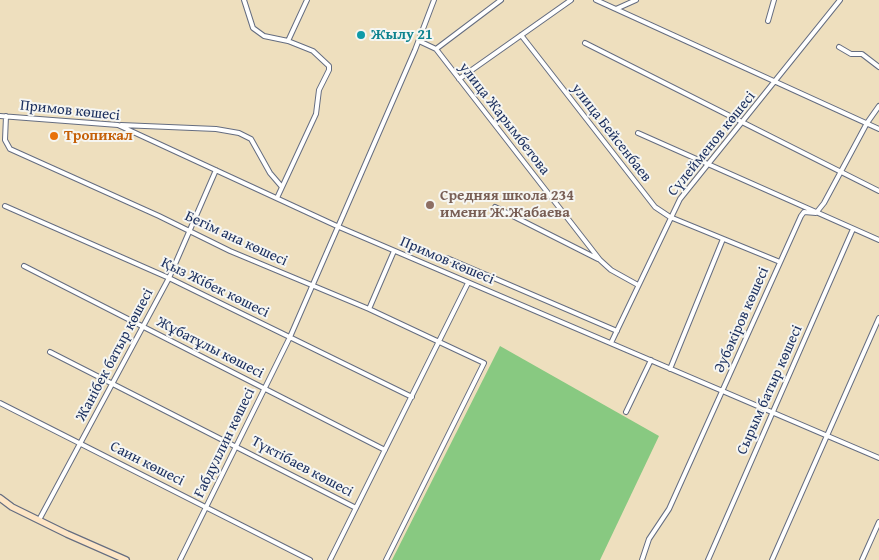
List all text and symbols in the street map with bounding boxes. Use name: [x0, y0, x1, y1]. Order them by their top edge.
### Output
place label: Жылу 21: [371, 26, 433, 44]
marker: Жылу 21: [355, 29, 367, 41]
street label: улица Жарымбетова: [455, 59, 553, 179]
street label: улица Бейсенбаев: [567, 80, 655, 186]
street label: Сүлейменов көшесі: [664, 88, 760, 200]
street label: Примов көшесі: [19, 97, 121, 125]
place label: Тропикал: [64, 127, 133, 145]
marker: Тропикал: [48, 130, 60, 142]
place label: Средняя школа 234 имени Ж.Жабаева: [440, 187, 574, 222]
marker: Средняя школа 234 имени Ж.Жабаева: [424, 199, 436, 211]
street label: Бегім ана көшесі: [182, 207, 290, 271]
street label: Примов көшесі: [397, 233, 497, 289]
street label: Қыз Жібек көшесі: [158, 254, 272, 322]
street label: Әубәкіров көшесі: [711, 264, 773, 376]
street label: Жанібек батыр көшесі: [72, 285, 158, 425]
street label: Жұбатұлы көшесі: [153, 313, 267, 383]
street label: Сырым батыр көшесі: [733, 322, 807, 458]
street label: Ғабдуллин көшесі: [191, 385, 259, 501]
street label: Түктібаев көшесі: [248, 433, 356, 501]
street label: Саин көшесі: [107, 438, 187, 490]

